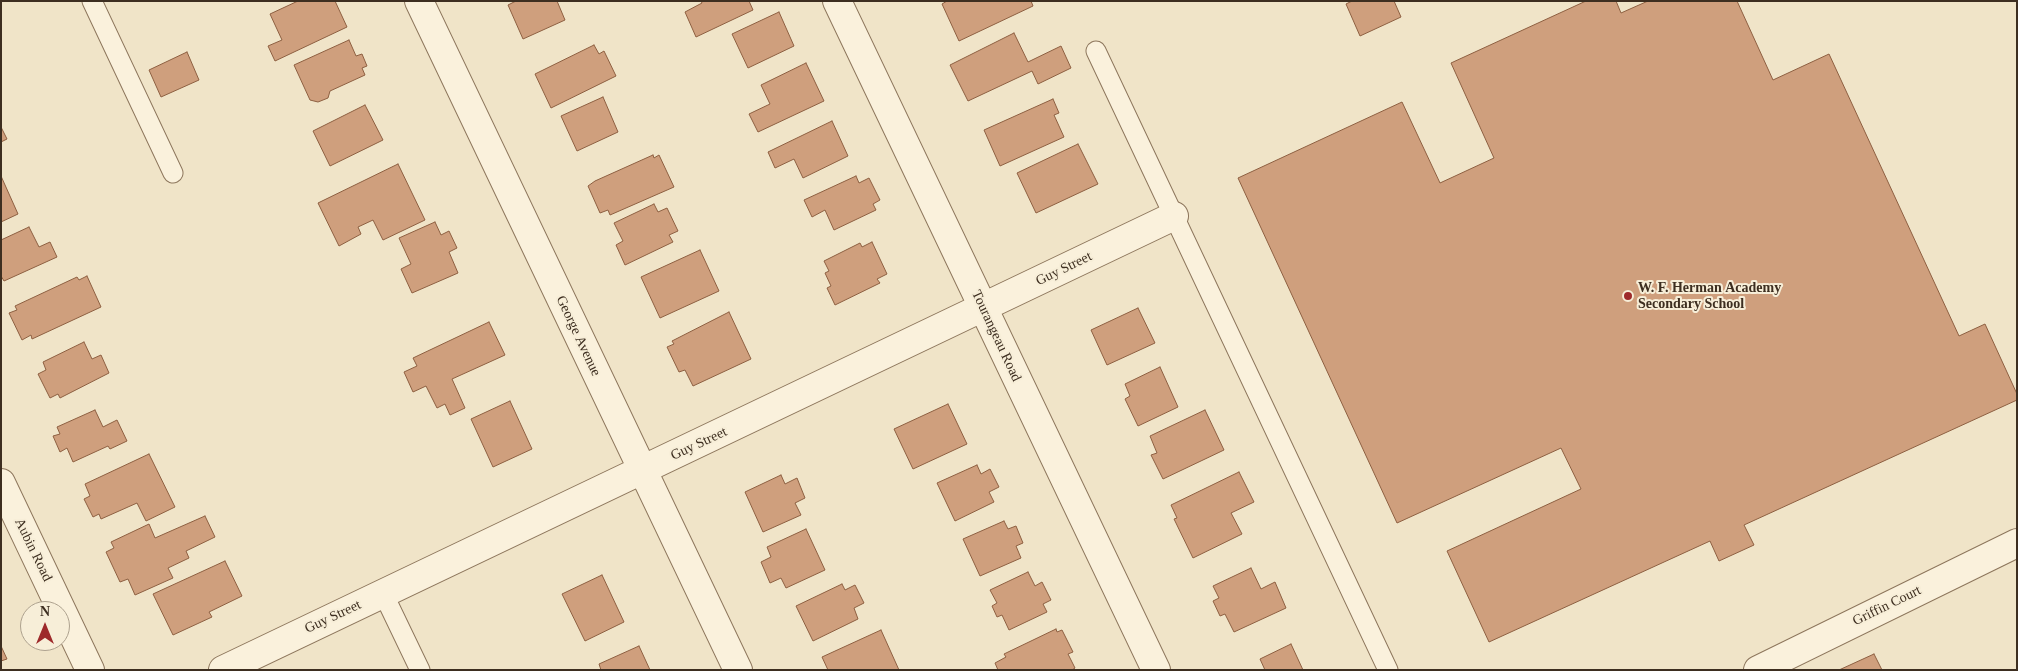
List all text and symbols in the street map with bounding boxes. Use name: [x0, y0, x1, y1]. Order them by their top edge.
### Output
street label: Guy Street: [1033, 248, 1095, 290]
place label: W. F. Herman Academy Secondary School: [1638, 280, 1781, 312]
street label: Tourangeau Road: [967, 288, 1025, 384]
marker: W. F. Herman Academy Secondary School: [1622, 290, 1634, 302]
street label: George Avenue: [552, 293, 604, 379]
street label: Guy Street: [668, 424, 730, 464]
street label: Aubin Road: [11, 516, 55, 584]
street label: Griffin Court: [1850, 582, 1924, 630]
street label: Guy Street: [302, 597, 364, 637]
north arrow: [20, 601, 70, 651]
text: N: [40, 604, 50, 619]

